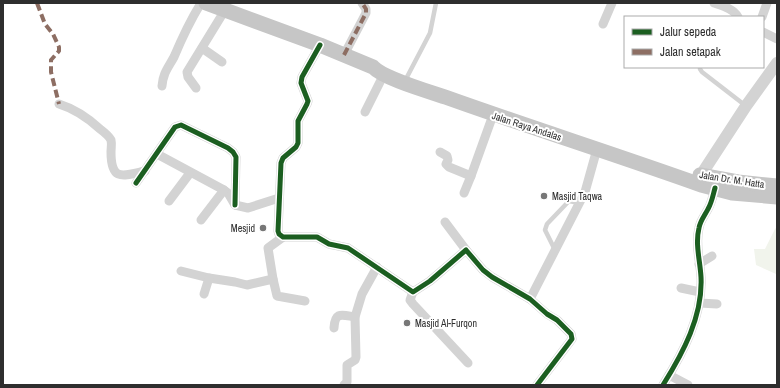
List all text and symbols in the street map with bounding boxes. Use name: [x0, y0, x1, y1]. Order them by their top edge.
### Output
legend: [624, 16, 764, 68]
text: Jalur sepeda: [660, 24, 717, 40]
text: Jalan setapak: [660, 44, 721, 60]
street label: Jalan Raya Andalas: [490, 109, 563, 144]
street label: Jalan Dr. M. Hatta: [698, 168, 766, 191]
place label: Masjid Taqwa: [552, 190, 603, 203]
marker: Masjid Taqwa: [539, 191, 549, 201]
place label: Mesjid: [231, 222, 255, 235]
marker: Mesjid: [258, 223, 268, 233]
place label: Masjid Al-Furqon: [415, 317, 477, 330]
marker: Masjid Al-Furqon: [402, 318, 412, 328]

